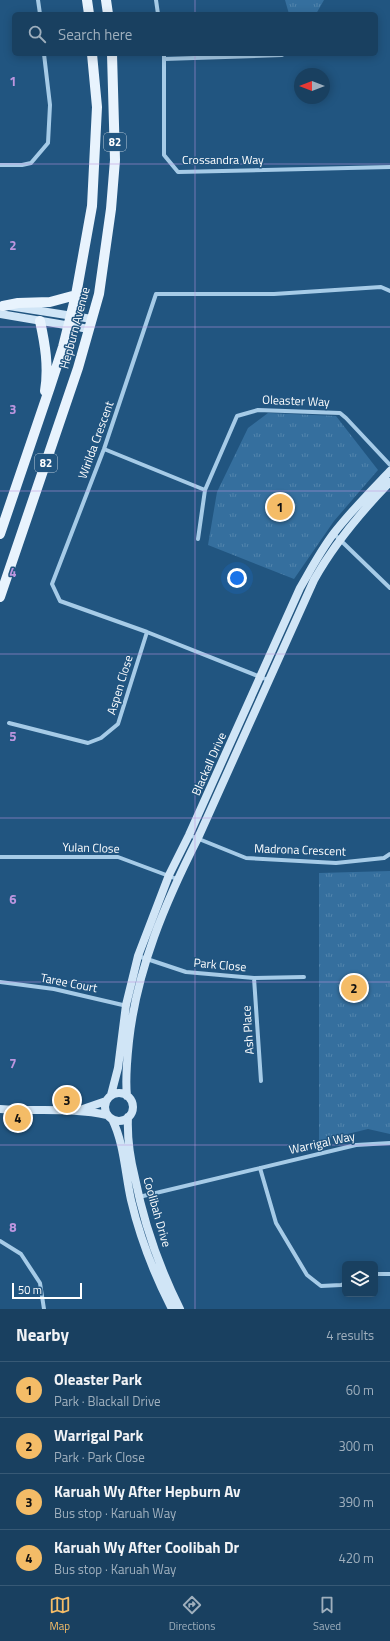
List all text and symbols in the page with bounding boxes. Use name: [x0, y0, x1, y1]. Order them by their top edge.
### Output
search box: [12, 12, 378, 56]
icon: search: [26, 23, 48, 45]
text: Search here: [58, 23, 132, 46]
north arrow: [294, 68, 330, 104]
text: 1: [9, 71, 17, 91]
road number: 82: [104, 133, 126, 151]
street label: Crossandra Way: [182, 150, 264, 169]
text: 2: [9, 235, 17, 255]
street label: Hepburn Avenue: [54, 285, 95, 371]
street label: Oleaster Way: [262, 390, 330, 411]
street label: Wirilda Crescent: [73, 397, 119, 482]
text: 3: [9, 399, 17, 419]
road number: 82: [35, 454, 57, 472]
pin: 1: [267, 492, 293, 522]
text: 4: [9, 562, 17, 582]
your location: [227, 568, 247, 588]
street label: Aspen Close: [101, 653, 138, 717]
text: 5: [9, 726, 17, 746]
street label: Blackall Drive: [186, 729, 231, 799]
street label: Yulan Close: [62, 837, 120, 858]
street label: Madrona Crescent: [254, 838, 347, 861]
text: 6: [9, 889, 17, 909]
street label: Park Close: [193, 953, 247, 976]
street label: Taree Court: [39, 968, 100, 997]
pin: 2: [341, 973, 367, 1003]
street label: Ash Place: [236, 1005, 259, 1055]
text: 7: [9, 1053, 17, 1073]
pin: 3: [54, 1085, 80, 1115]
pin: 4: [5, 1103, 31, 1133]
street label: Warrigal Way: [287, 1126, 357, 1159]
street label: Coolibah Drive: [138, 1175, 177, 1249]
text: 8: [9, 1217, 17, 1237]
map controls: [342, 1261, 378, 1297]
button: layers: [342, 1261, 378, 1297]
scale bar: [12, 1281, 82, 1300]
text: 50 m: [18, 1282, 42, 1298]
text: Nearby: [16, 1322, 69, 1348]
text: 4 results: [326, 1325, 374, 1345]
text: Oleaster Park: [54, 1368, 142, 1391]
text: 1: [25, 1380, 33, 1400]
text: 60 m: [346, 1380, 374, 1400]
text: Park · Blackall Drive: [54, 1391, 161, 1411]
text: Warrigal Park: [54, 1424, 143, 1447]
text: 2: [25, 1436, 33, 1456]
text: 300 m: [338, 1436, 374, 1456]
text: Park · Park Close: [54, 1447, 145, 1467]
text: Karuah Wy After Hepburn Av: [54, 1480, 240, 1503]
text: 3: [25, 1492, 33, 1512]
text: 390 m: [338, 1492, 374, 1512]
text: Bus stop · Karuah Way: [54, 1503, 176, 1523]
text: Karuah Wy After Coolibah Dr: [54, 1536, 239, 1559]
text: 4: [25, 1548, 33, 1568]
text: 420 m: [338, 1548, 374, 1568]
text: Bus stop · Karuah Way: [54, 1559, 176, 1579]
tab: Map: [49, 1594, 71, 1634]
tab: Directions: [169, 1594, 215, 1634]
tab: Saved: [313, 1594, 341, 1634]

